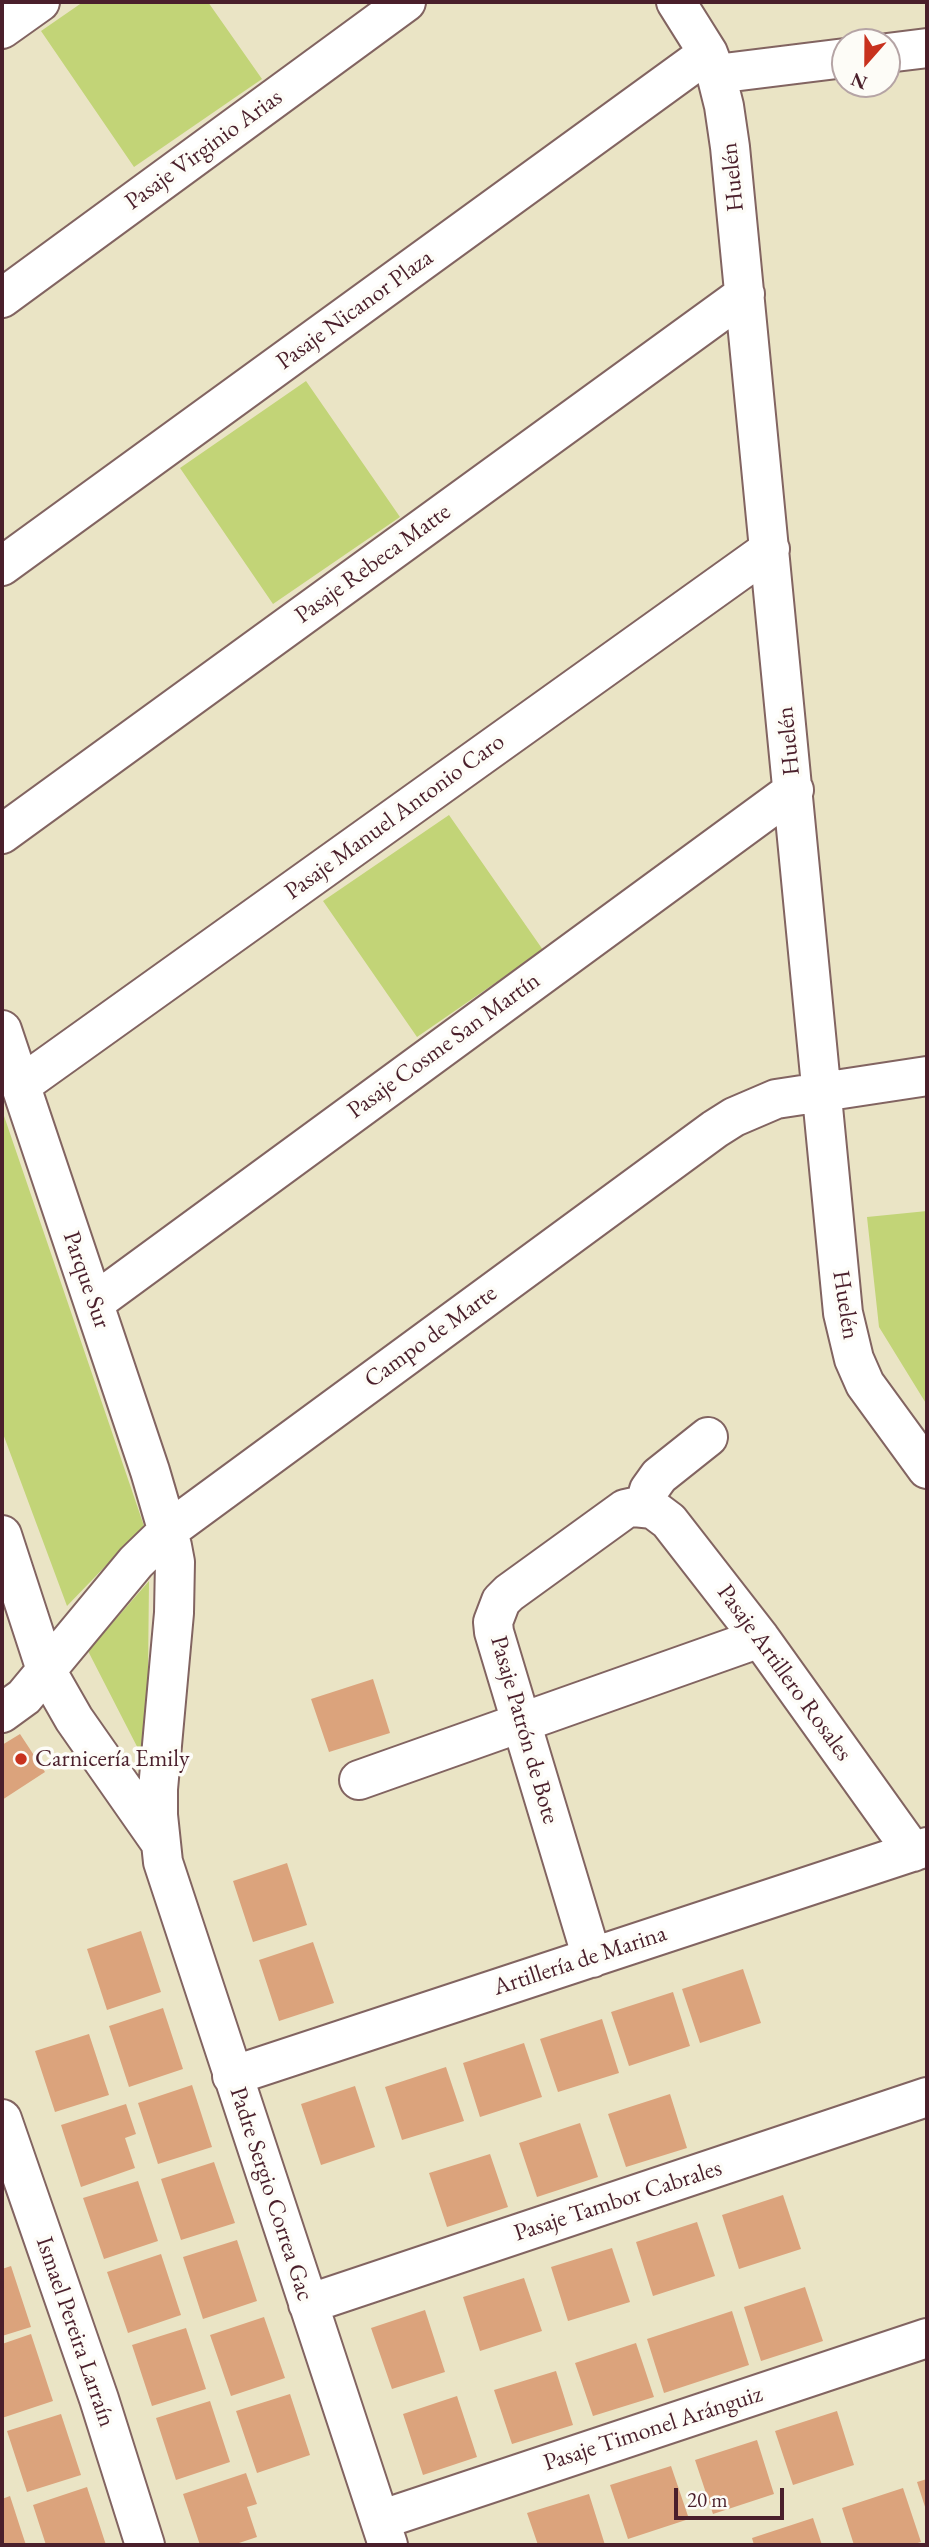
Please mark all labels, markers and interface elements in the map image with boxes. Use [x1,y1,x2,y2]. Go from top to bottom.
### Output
north arrow [831,28,901,98]
text: N [847,67,871,96]
street label: Pasaje Virginio Arias [120,83,288,217]
street label: Huelén [715,141,751,213]
street label: Pasaje Nicanor Plaza [271,244,439,376]
street label: Pasaje Rebeca Matte [290,498,456,630]
street label: Huelén [771,705,807,777]
street label: Pasaje Manuel Antonio Caro [279,728,511,906]
street label: Pasaje Cosme San Martín [342,967,546,1125]
street label: Parque Sur [56,1228,116,1332]
street label: Huelén [825,1269,865,1341]
street label: Campo de Marte [359,1279,503,1395]
street label: Pasaje Artillero Rosales [710,1579,858,1767]
street label: Pasaje Patrón de Bote [483,1633,565,1827]
place label: Carnicería Emily [35,1745,189,1773]
marker: Carnicería Emily [13,1751,29,1767]
street label: Artillería de Marina [490,1919,670,2003]
street label: Padre Sergio Correa Gac [223,2084,319,2304]
street label: Pasaje Tambor Cabrales [511,2154,725,2248]
street label: Ismael Pereira Larraín [29,2233,121,2431]
street label: Pasaje Timonel Aránguiz [540,2380,766,2478]
scale bar [677,2474,787,2518]
text: 20 m [687,2486,728,2513]

